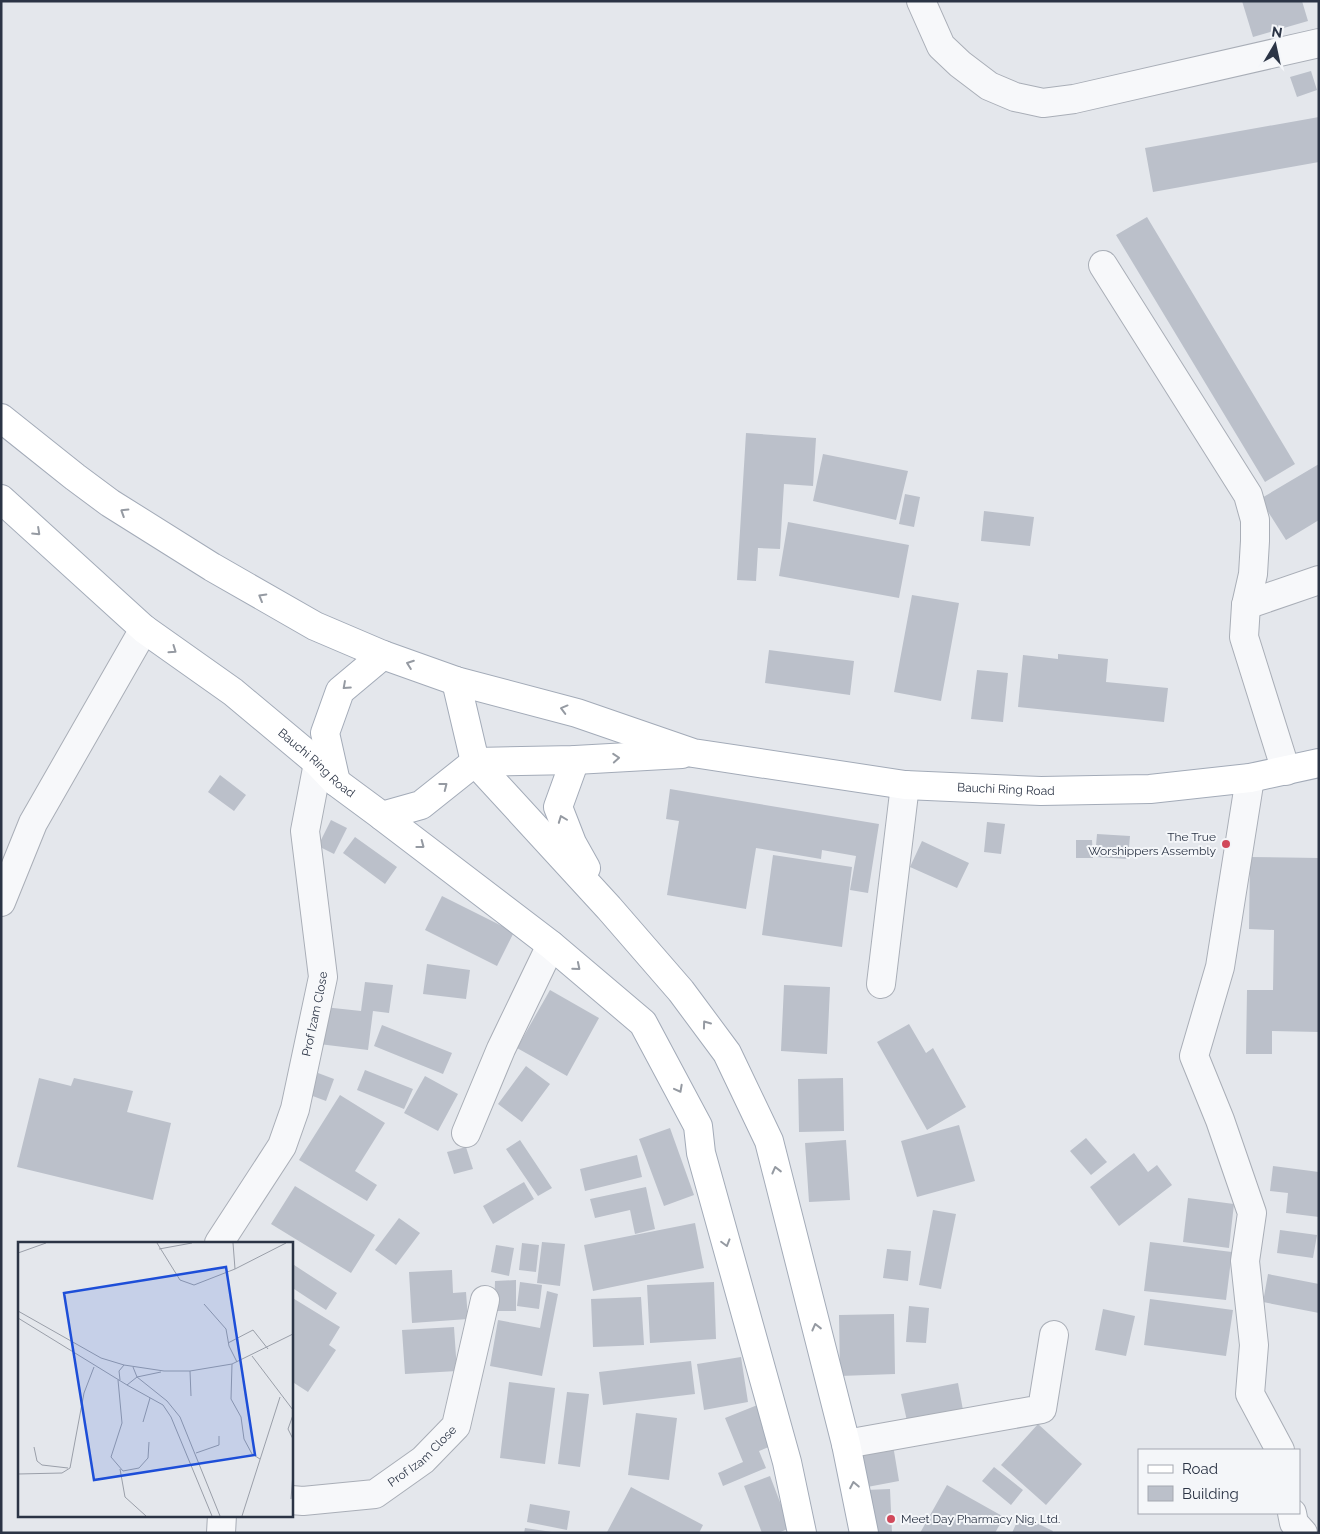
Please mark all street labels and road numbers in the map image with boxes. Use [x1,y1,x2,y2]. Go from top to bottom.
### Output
street label: Bauchi Ring Road [275,726,358,800]
street label: Bauchi Ring Road [957,780,1055,798]
street label: Prof Izam Close [299,971,330,1058]
street label: Prof Izam Close [385,1423,459,1490]

